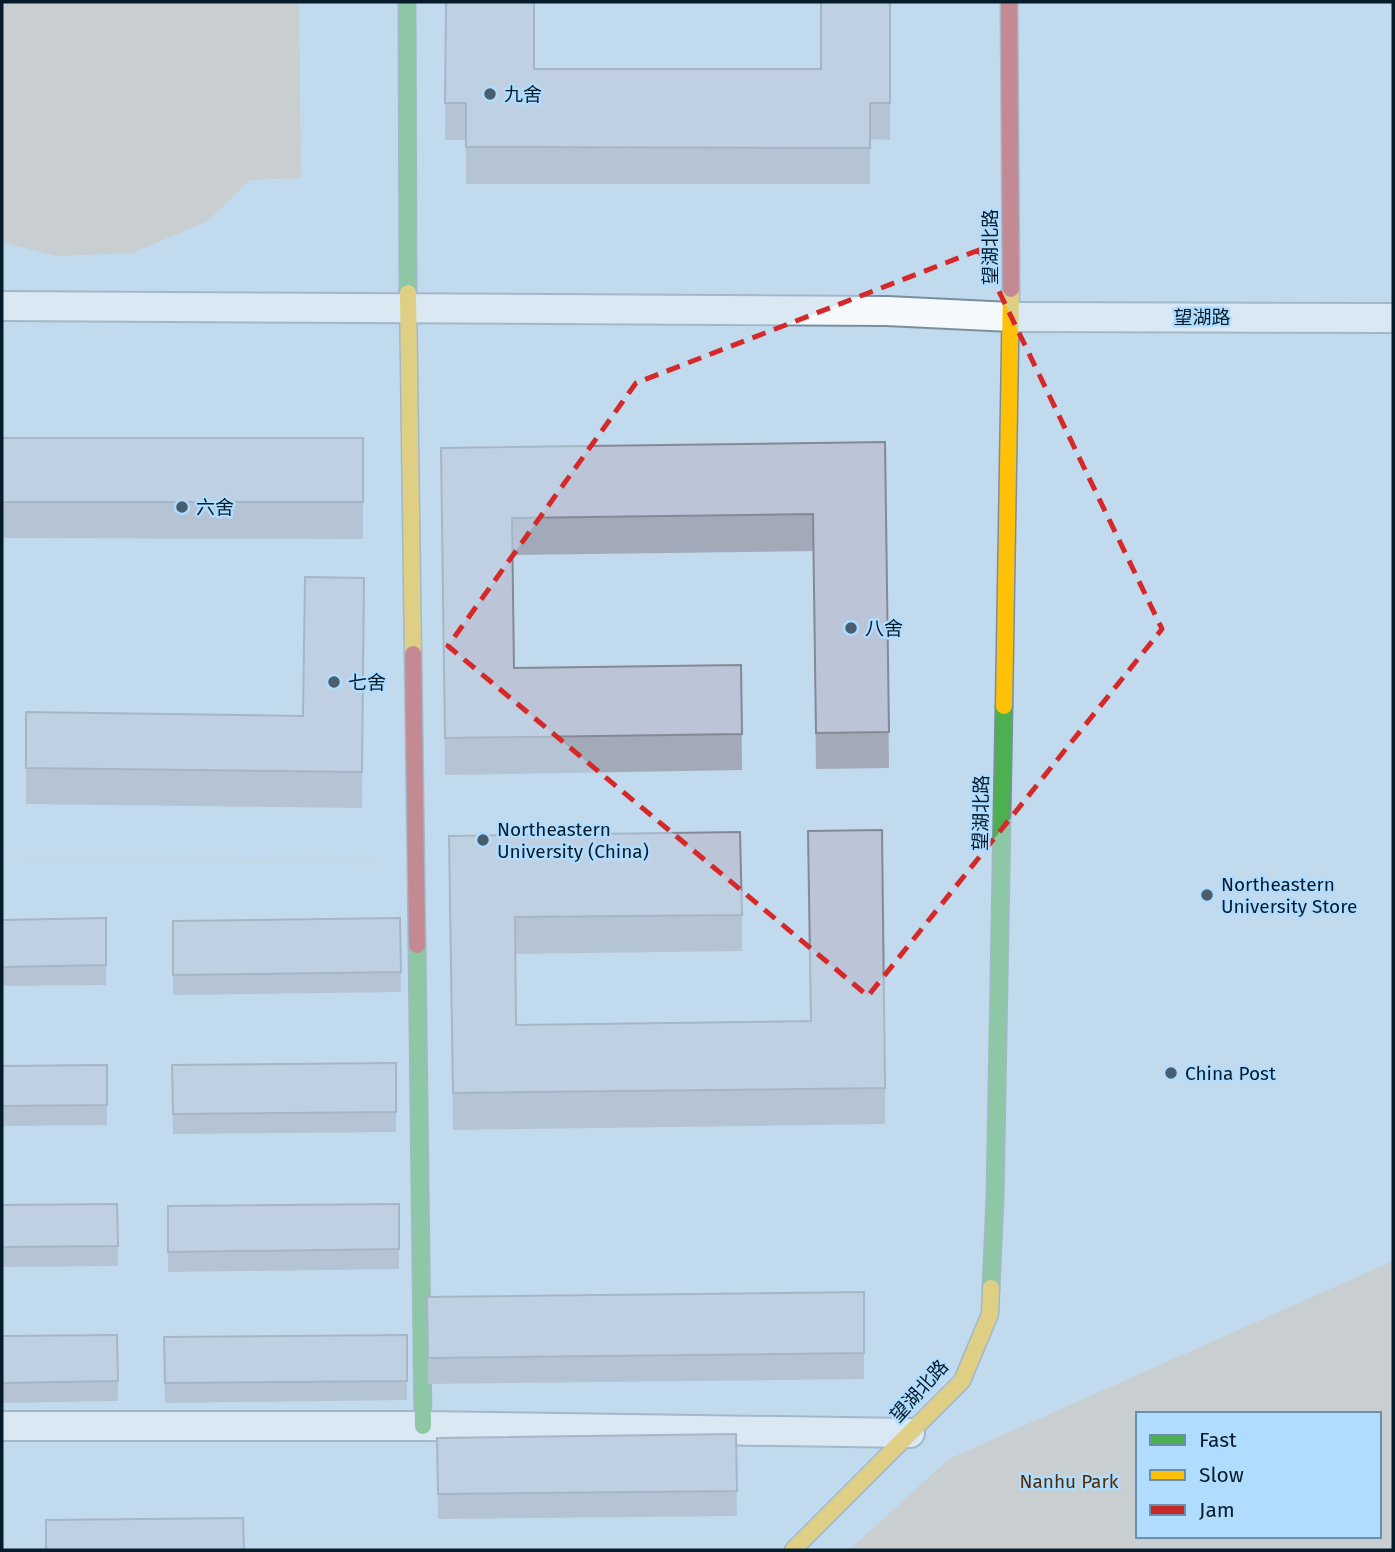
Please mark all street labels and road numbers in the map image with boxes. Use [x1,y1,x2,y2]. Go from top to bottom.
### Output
street label: 望湖北路 [979,209,1002,285]
street label: 望湖路 [1173,306,1231,329]
street label: 望湖北路 [969,775,993,851]
street label: 望湖北路 [885,1355,953,1427]

